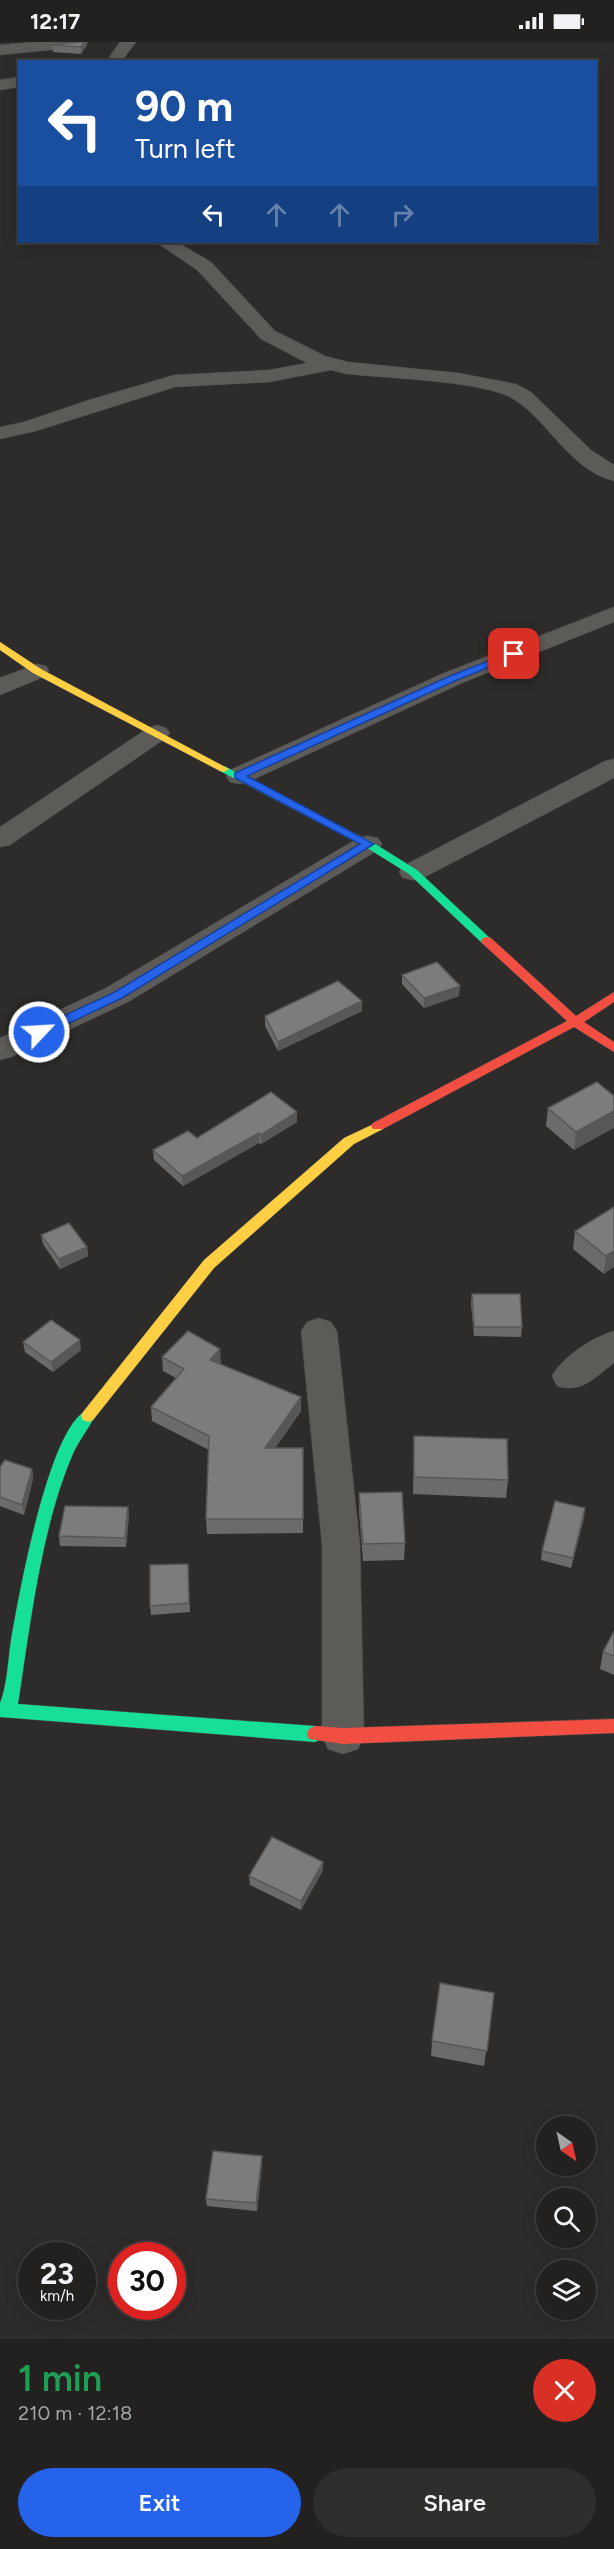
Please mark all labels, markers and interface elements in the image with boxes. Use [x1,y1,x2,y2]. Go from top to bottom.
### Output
text: 12:17 [30,8,80,35]
text: 90 m [135,81,233,132]
icon: left [36,84,114,162]
text: Turn left [135,132,235,165]
icon: left [197,198,230,231]
icon: ahead [260,198,293,231]
icon: ahead [323,198,356,231]
icon: right [386,198,419,231]
pin [488,628,539,679]
icon: arrive [497,637,530,670]
position arrow [7,1000,71,1064]
north arrow [536,2116,596,2176]
map controls [536,2116,596,2320]
button: search [536,2188,596,2248]
speed limit sign: 30 [108,2242,186,2320]
text: 23 [40,2255,74,2292]
button: layers [536,2260,596,2320]
text: km/h [40,2287,74,2305]
text: 1 min [18,2357,102,2400]
button: close [533,2359,596,2422]
text: 210 m · 12:18 [18,2401,132,2425]
button: Exit [18,2468,301,2537]
button: Share [313,2468,596,2537]

